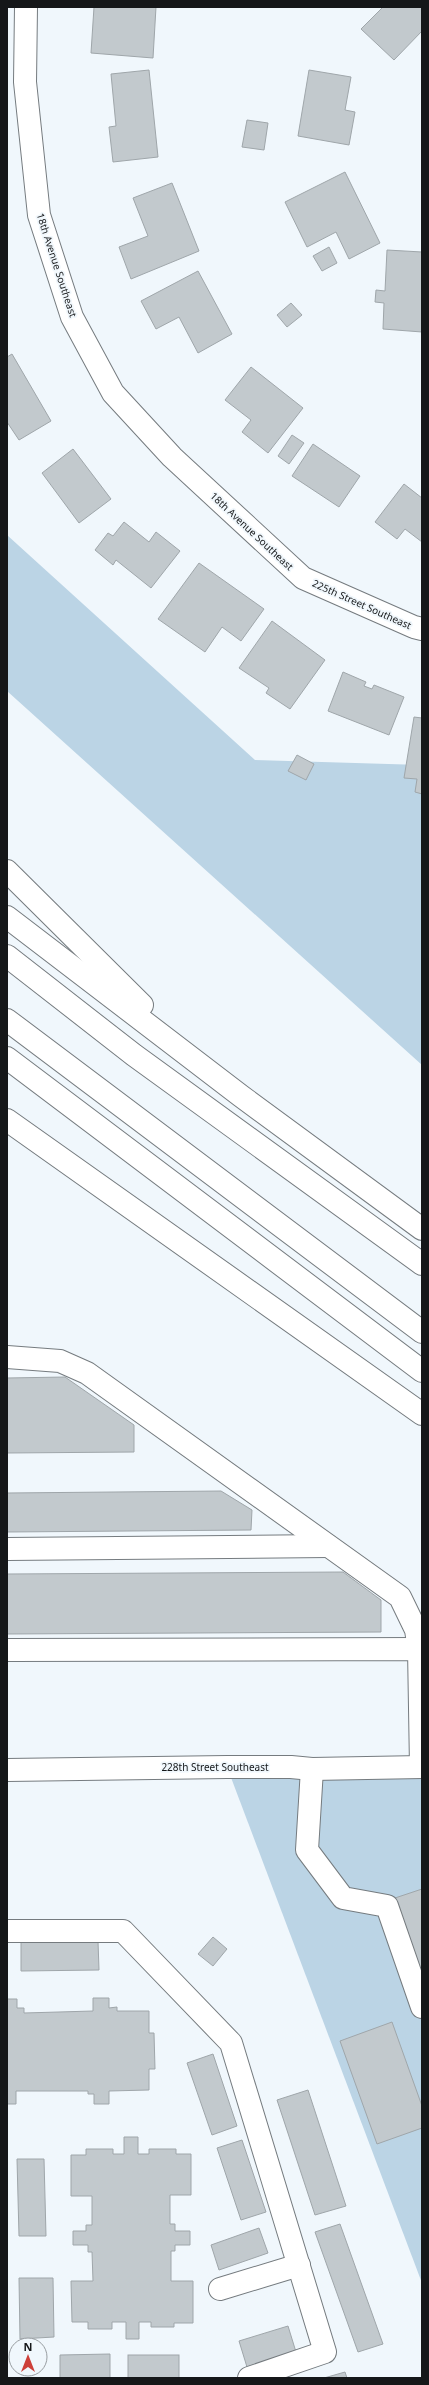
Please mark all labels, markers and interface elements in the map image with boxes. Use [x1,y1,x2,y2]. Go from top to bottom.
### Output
street label: 18th Avenue Southeast [34,211,81,319]
street label: 18th Avenue Southeast [207,489,297,573]
street label: 225th Street Southeast [310,576,414,632]
street label: 228th Street Southeast [161,1760,269,1774]
north arrow [8,2337,48,2377]
text: N [24,2339,32,2354]

